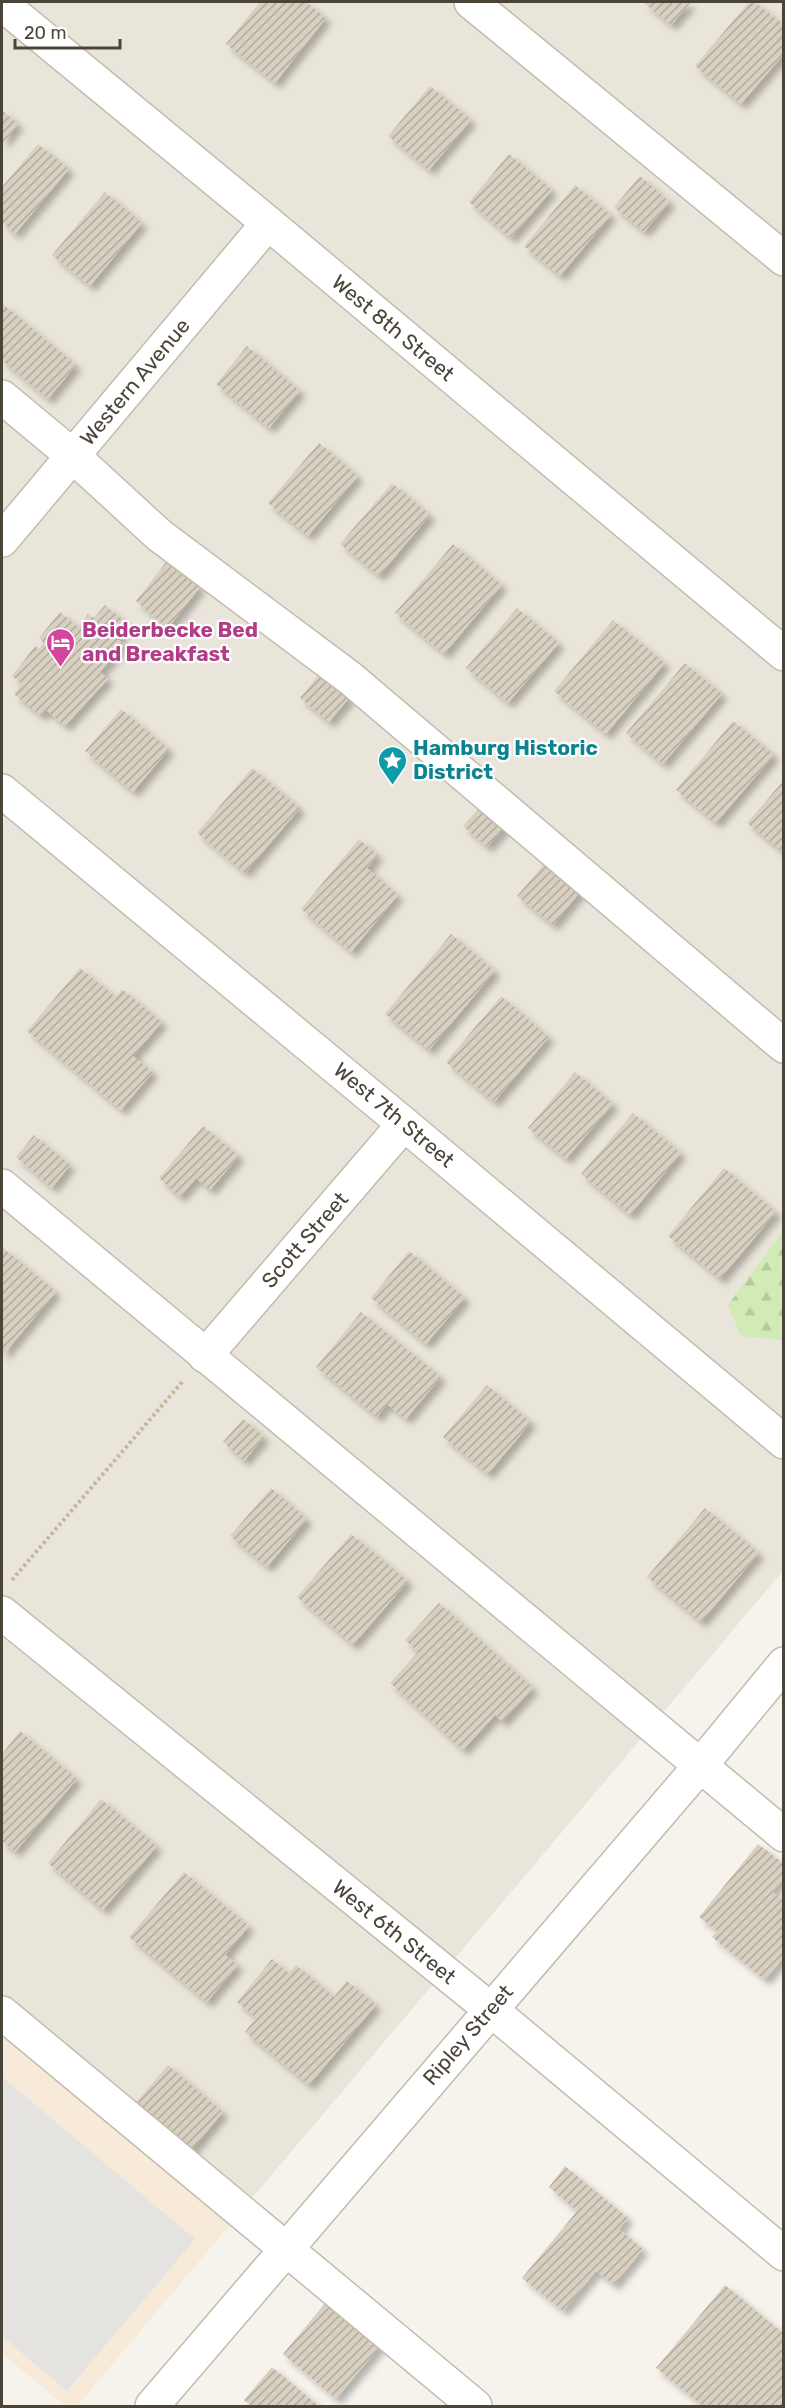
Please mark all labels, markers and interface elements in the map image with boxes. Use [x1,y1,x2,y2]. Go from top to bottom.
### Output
scale bar [15,12,120,50]
text: 20 m [24,22,66,44]
street label: West 8th Street [327,269,460,386]
street label: Western Avenue [74,313,195,450]
place label: Beiderbecke Bed and Breakfast [82,617,258,666]
hotel icon: Beiderbecke Bed and Breakfast [45,626,77,668]
place label: Hamburg Historic District [413,735,598,784]
place icon: Hamburg Historic District [376,744,408,786]
street label: West 7th Street [329,1057,460,1172]
street label: Scott Street [256,1187,353,1293]
street label: West 6th Street [327,1874,461,1989]
street label: Ripley Street [417,1979,518,2090]

